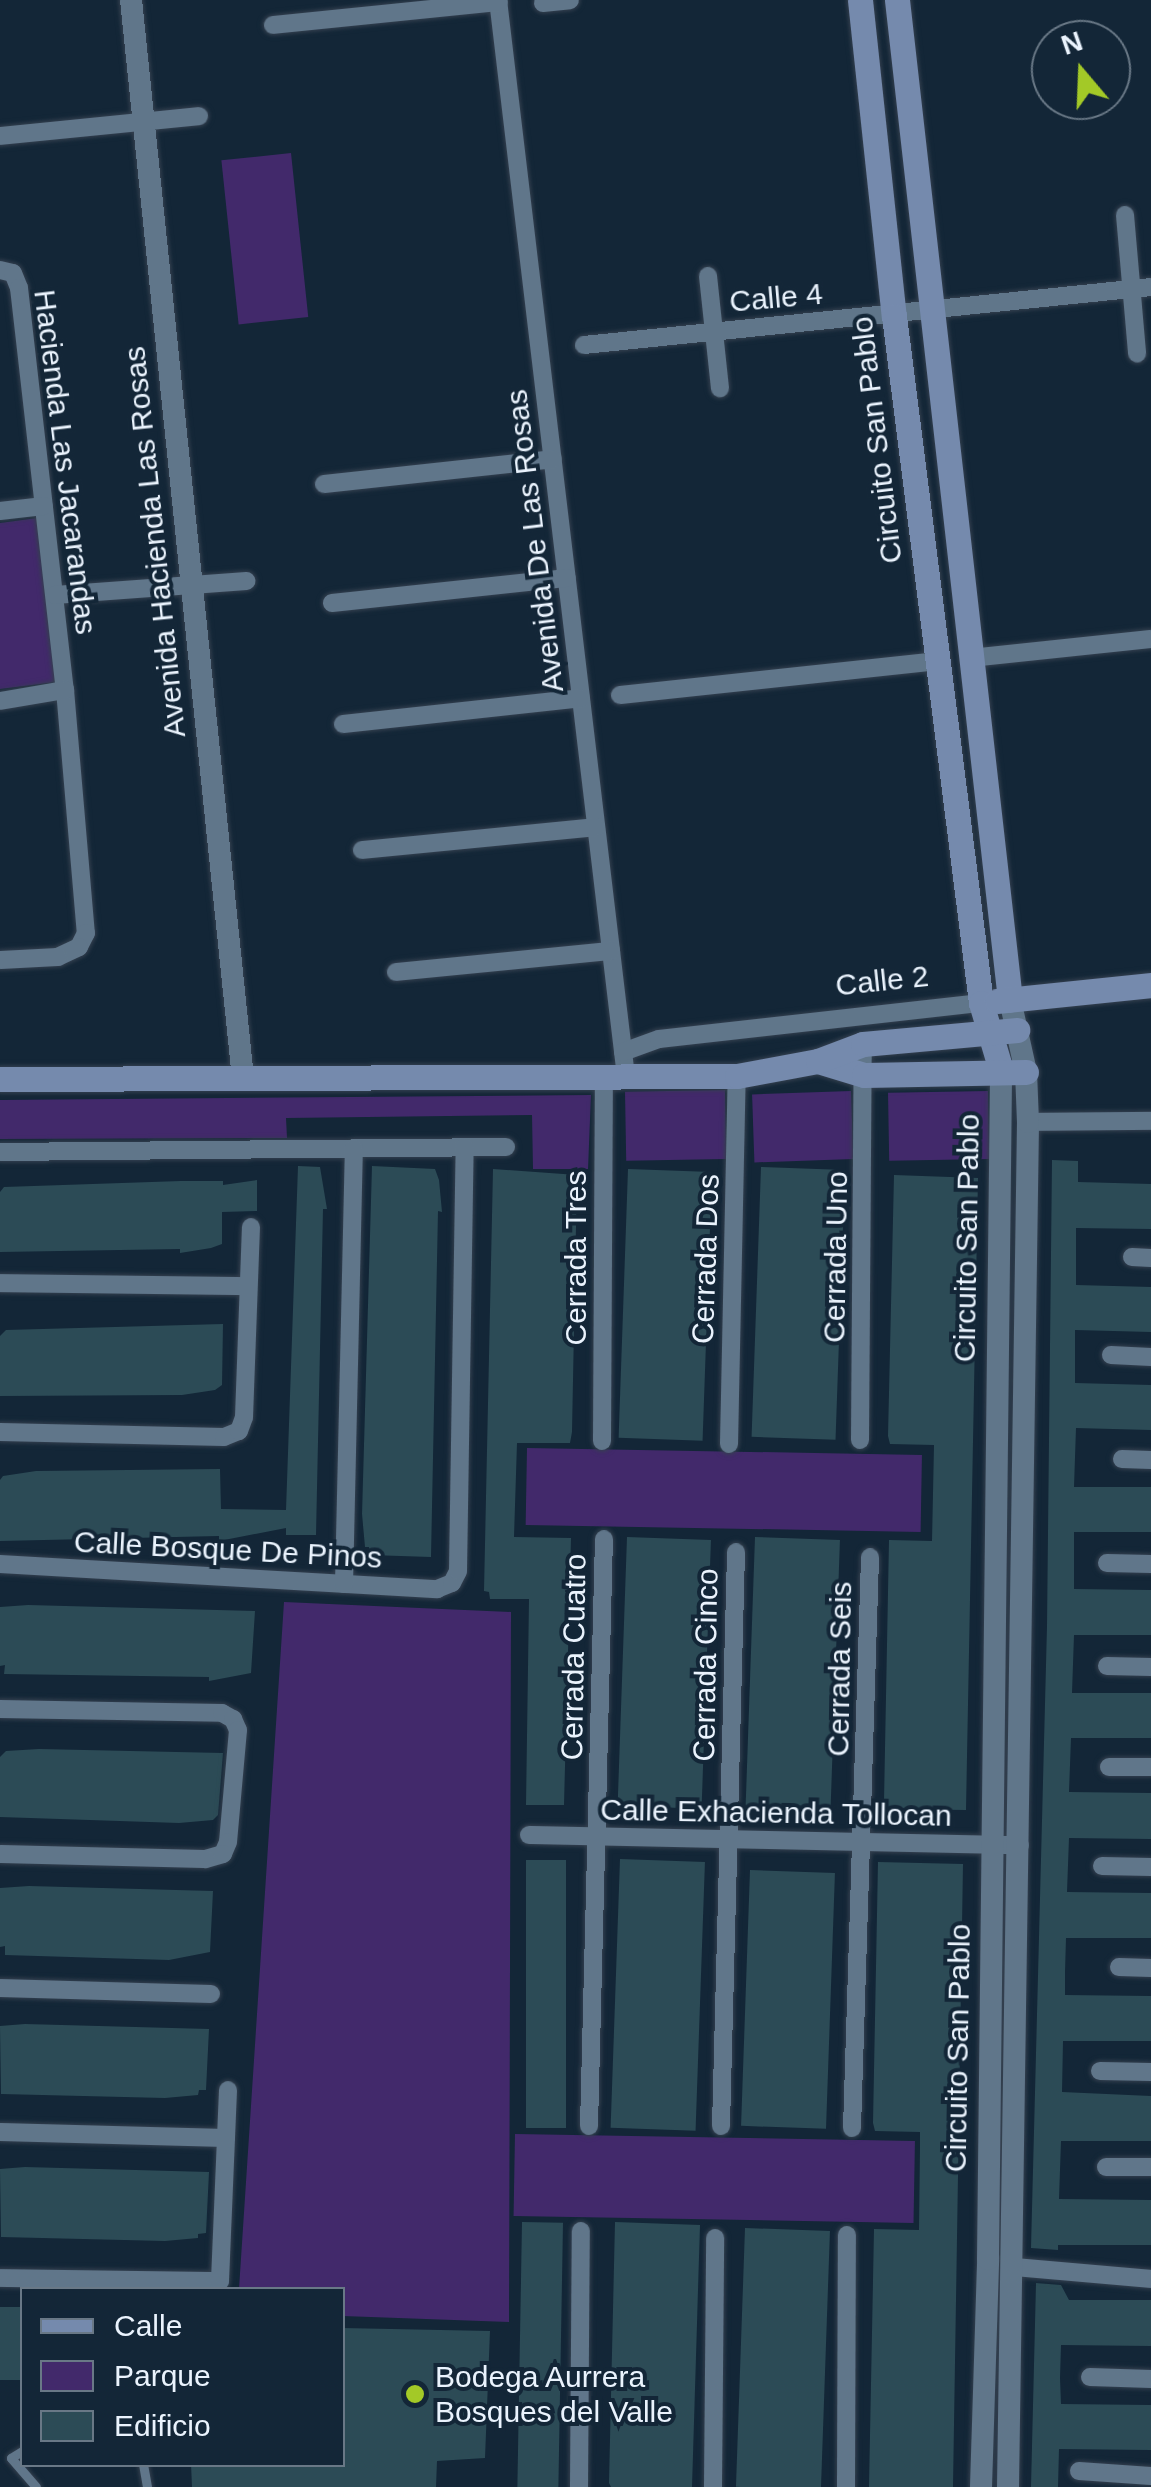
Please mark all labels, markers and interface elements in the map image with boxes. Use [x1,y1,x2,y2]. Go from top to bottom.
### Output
north arrow [1031,20,1131,120]
text: N [1057,25,1086,61]
street label: Calle 4 [728,276,824,320]
street label: Hacienda Las Jacarandas [26,288,104,636]
street label: Circuito San Pablo [844,314,910,566]
street label: Avenida Hacienda Las Rosas [117,345,193,739]
street label: Avenida De Las Rosas [499,388,571,694]
street label: Calle 2 [834,958,930,1004]
street label: Circuito San Pablo [947,1113,987,1363]
street label: Cerrada Tres [558,1170,594,1346]
street label: Cerrada Uno [817,1171,855,1343]
street label: Cerrada Dos [685,1173,727,1345]
street label: Calle Bosque De Pinos [73,1524,383,1576]
street label: Cerrada Cuatro [554,1553,594,1761]
street label: Cerrada Cinco [686,1568,726,1762]
street label: Cerrada Seis [820,1581,860,1757]
street label: Calle Exhacienda Tollocan [600,1792,952,1834]
street label: Circuito San Pablo [938,1923,978,2173]
legend [20,2287,345,2467]
text: Calle [114,2309,182,2342]
text: Parque [114,2359,211,2392]
place label: Bodega Aurrera Bosques del Valle [435,2359,673,2430]
marker: Bodega Aurrera Bosques del Valle [404,2383,426,2405]
text: Edificio [114,2409,211,2442]

